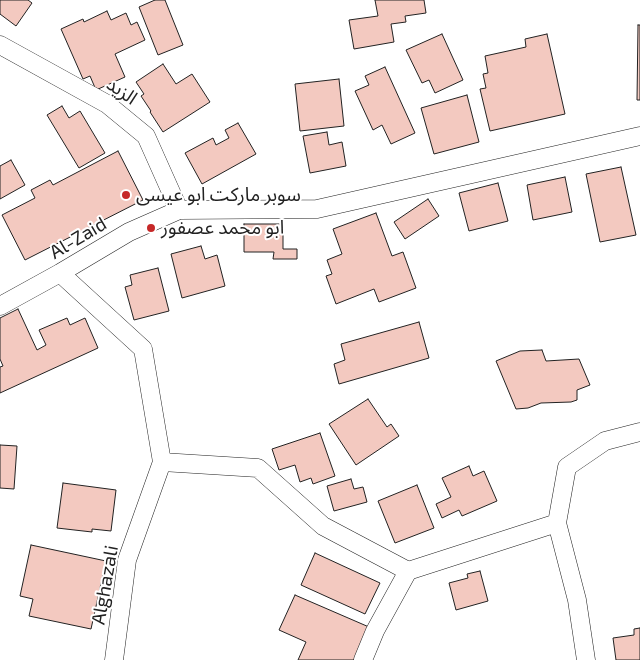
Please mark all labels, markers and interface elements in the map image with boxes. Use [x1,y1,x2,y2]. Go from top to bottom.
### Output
street label: الزيد [102,72,142,110]
place label: سوبر ماركت ابو عيسی [136,184,301,206]
marker: سوبر ماركت ابو عيسی [120,189,132,201]
street label: Al-Zaid [45,212,111,264]
place label: ابو محمد عصفور [161,217,284,239]
marker: ابو محمد عصفور [145,222,157,234]
street label: Alghazali [87,544,123,626]

